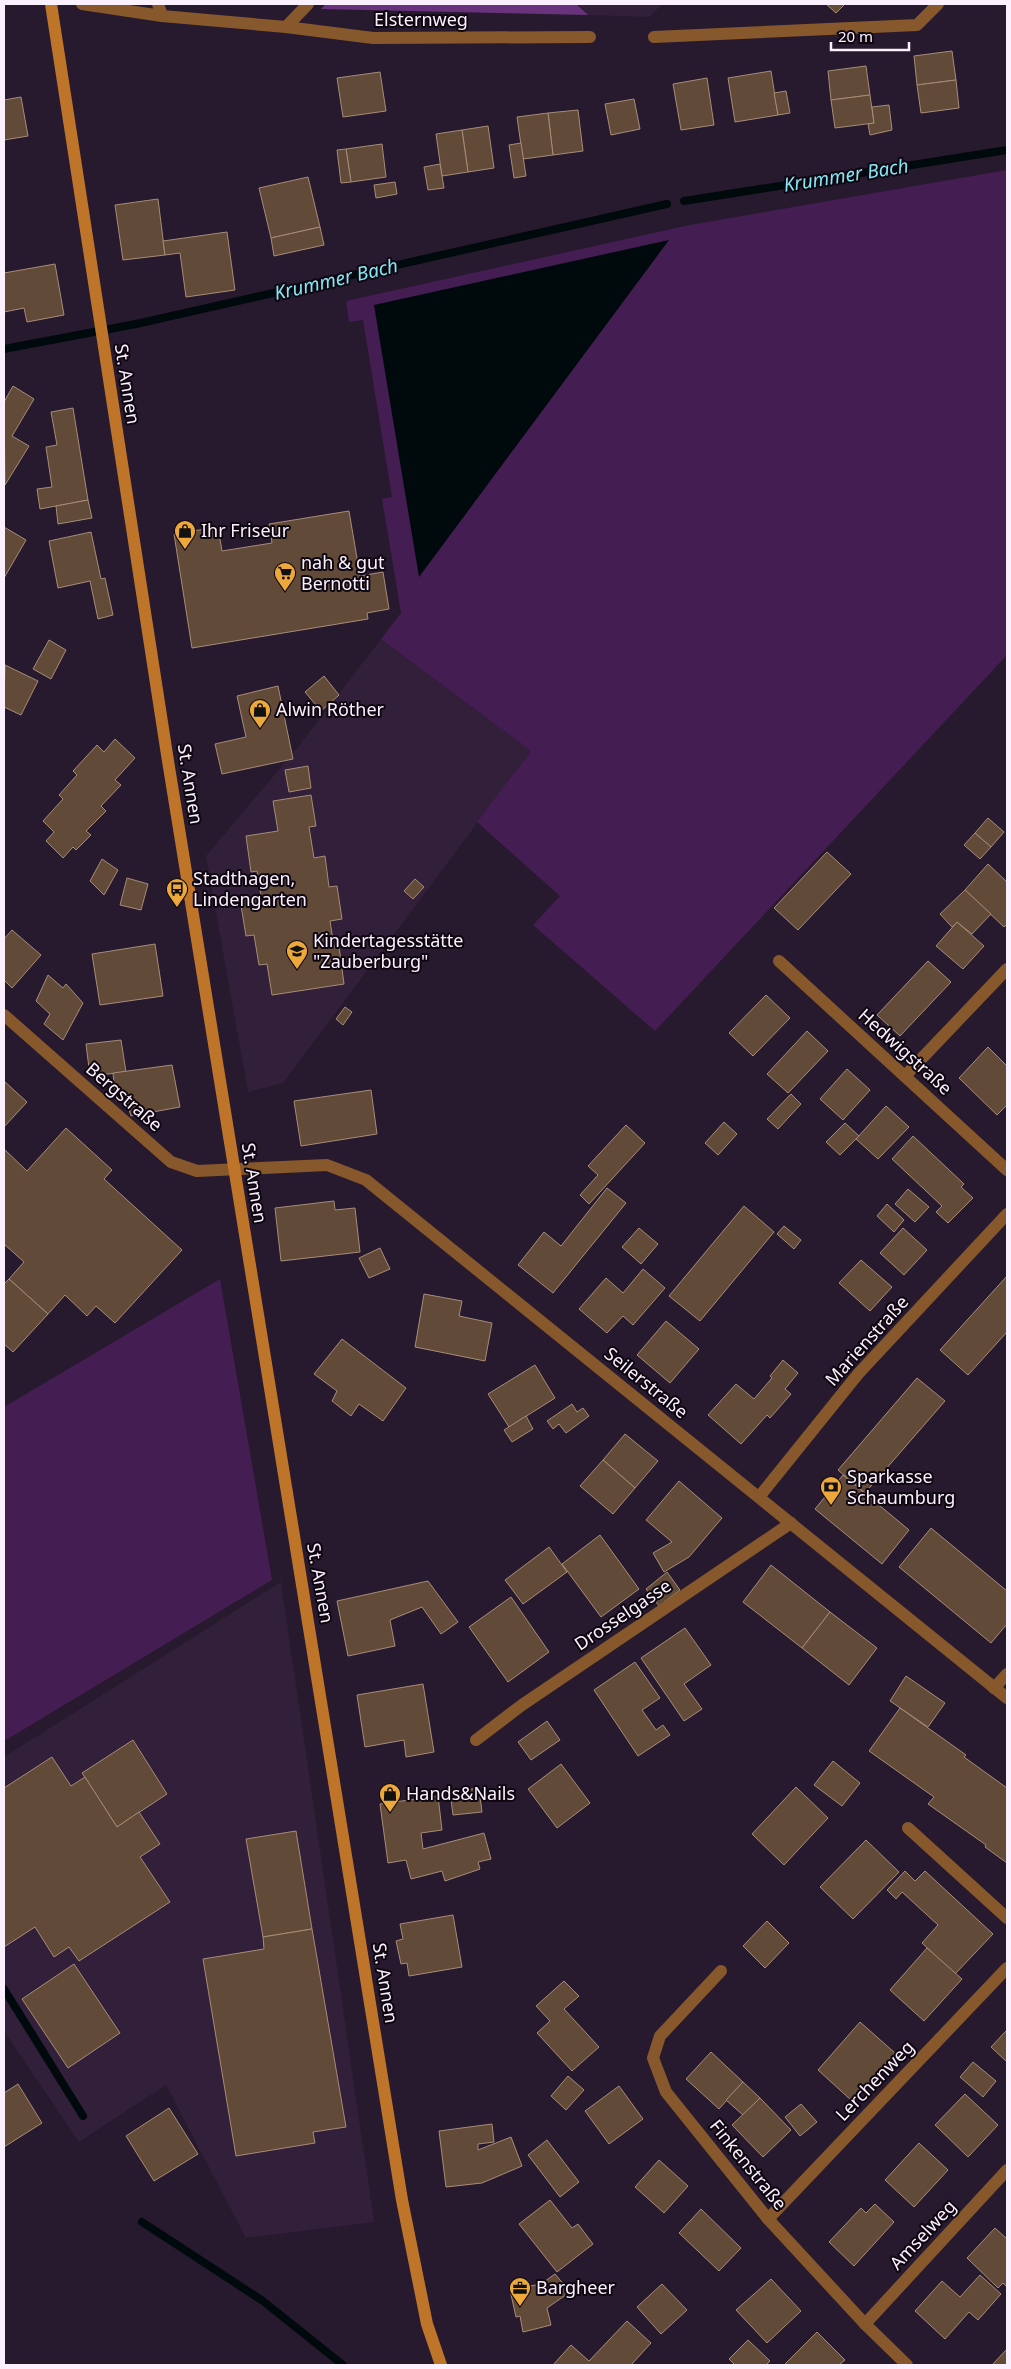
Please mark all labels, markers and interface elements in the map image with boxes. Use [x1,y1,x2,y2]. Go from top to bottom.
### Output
street label: Elsternweg [374,7,468,31]
scale bar [831,20,908,52]
text: 20 m [838,26,873,46]
water label: Krummer Bach [782,152,910,198]
water label: Krummer Bach [272,252,400,306]
street label: St. Annen [110,342,146,426]
place label: Ihr Friseur [201,518,290,542]
shop icon: Ihr Friseur [173,519,197,550]
place label: nah & gut Bernotti [301,550,385,595]
supermarket icon: nah & gut Bernotti [273,561,297,592]
place label: Alwin Röther [276,697,385,721]
shop icon: Alwin Röther [248,698,272,729]
street label: St. Annen [173,742,209,826]
place label: Stadthagen, Lindengarten [193,866,307,911]
bus stop icon: Stadthagen, Lindengarten [165,877,189,908]
place label: Kindertagesstätte "Zauberburg" [313,928,463,973]
school or university icon: Kindertagesstätte "Zauberburg" [285,939,309,970]
street label: Hedwigstraße [854,1003,958,1100]
street label: Bergstraße [81,1056,168,1136]
street label: St. Annen [237,1141,273,1225]
street label: Marienstraße [819,1290,913,1391]
street label: Seilerstraße [600,1341,693,1423]
place label: Sparkasse Schaumburg [847,1464,955,1509]
bank icon: Sparkasse Schaumburg [819,1475,843,1506]
street label: St. Annen [302,1541,340,1625]
street label: Drosselgasse [569,1573,675,1655]
place label: Hands&Nails [406,1781,515,1805]
shop icon: Hands&Nails [378,1782,402,1813]
street label: St. Annen [368,1941,404,2025]
street label: Lerchenweg [830,2035,919,2126]
street label: Finkenstraße [705,2114,793,2215]
street label: Amselweg [884,2194,961,2274]
place label: Bargheer [536,2275,616,2299]
office icon: Bargheer [508,2276,532,2307]

